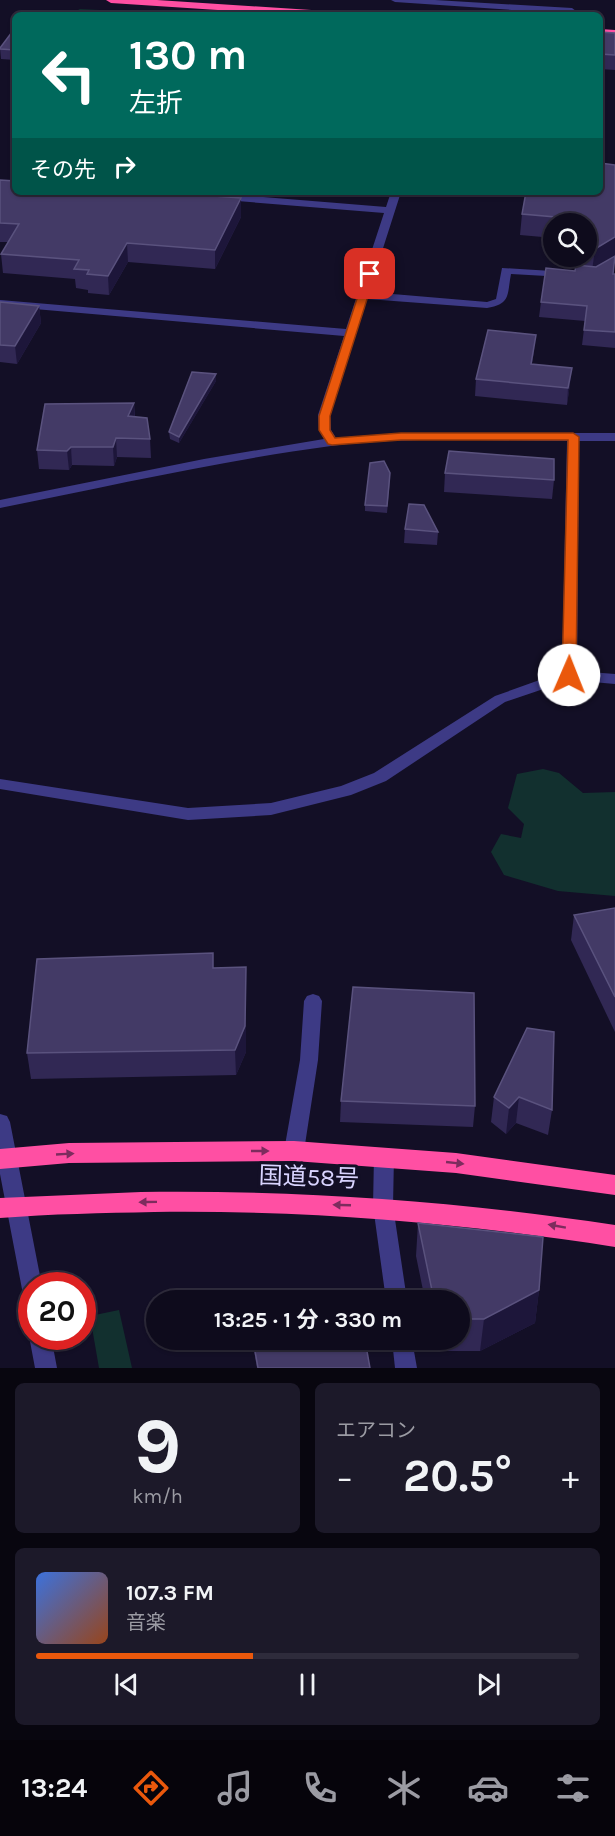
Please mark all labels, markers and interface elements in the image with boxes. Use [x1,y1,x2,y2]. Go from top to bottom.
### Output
text: 130 m [129,30,247,80]
icon: left [30,36,108,114]
text: 左折 [129,87,183,119]
icon: right [108,150,141,183]
text: その先 [30,157,96,183]
map controls [543,213,597,267]
button: search [543,213,597,267]
pin [344,248,395,299]
icon: arrive [353,257,386,290]
position arrow [537,643,601,707]
one-way arrow [251,1146,270,1156]
one-way arrow [56,1149,75,1159]
one-way arrow [445,1158,464,1168]
street label: 国道58号 [258,1161,360,1193]
one-way arrow [138,1197,157,1206]
one-way arrow [333,1200,352,1210]
one-way arrow [548,1221,567,1230]
speed limit sign: 20 [18,1272,96,1350]
text: 13:25 · 1 分 · 330 m [214,1307,402,1333]
text: 9 [134,1400,181,1492]
text: エアコン [336,1419,416,1442]
text: 20.5° [403,1450,512,1502]
text: − [336,1458,353,1496]
text: + [562,1458,579,1496]
text: km/h [132,1485,183,1508]
text: 107.3 FM [126,1580,214,1606]
text: 音楽 [126,1611,166,1634]
icon: previous [110,1668,143,1701]
icon: pause [291,1668,324,1701]
icon: next [472,1668,505,1701]
icon: directions [130,1767,172,1809]
icon: music [214,1767,256,1809]
icon: phone [299,1767,341,1809]
icon: climate [383,1767,425,1809]
icon: car [467,1767,509,1809]
icon: filters [552,1767,594,1809]
text: 13:24 [21,1772,87,1804]

